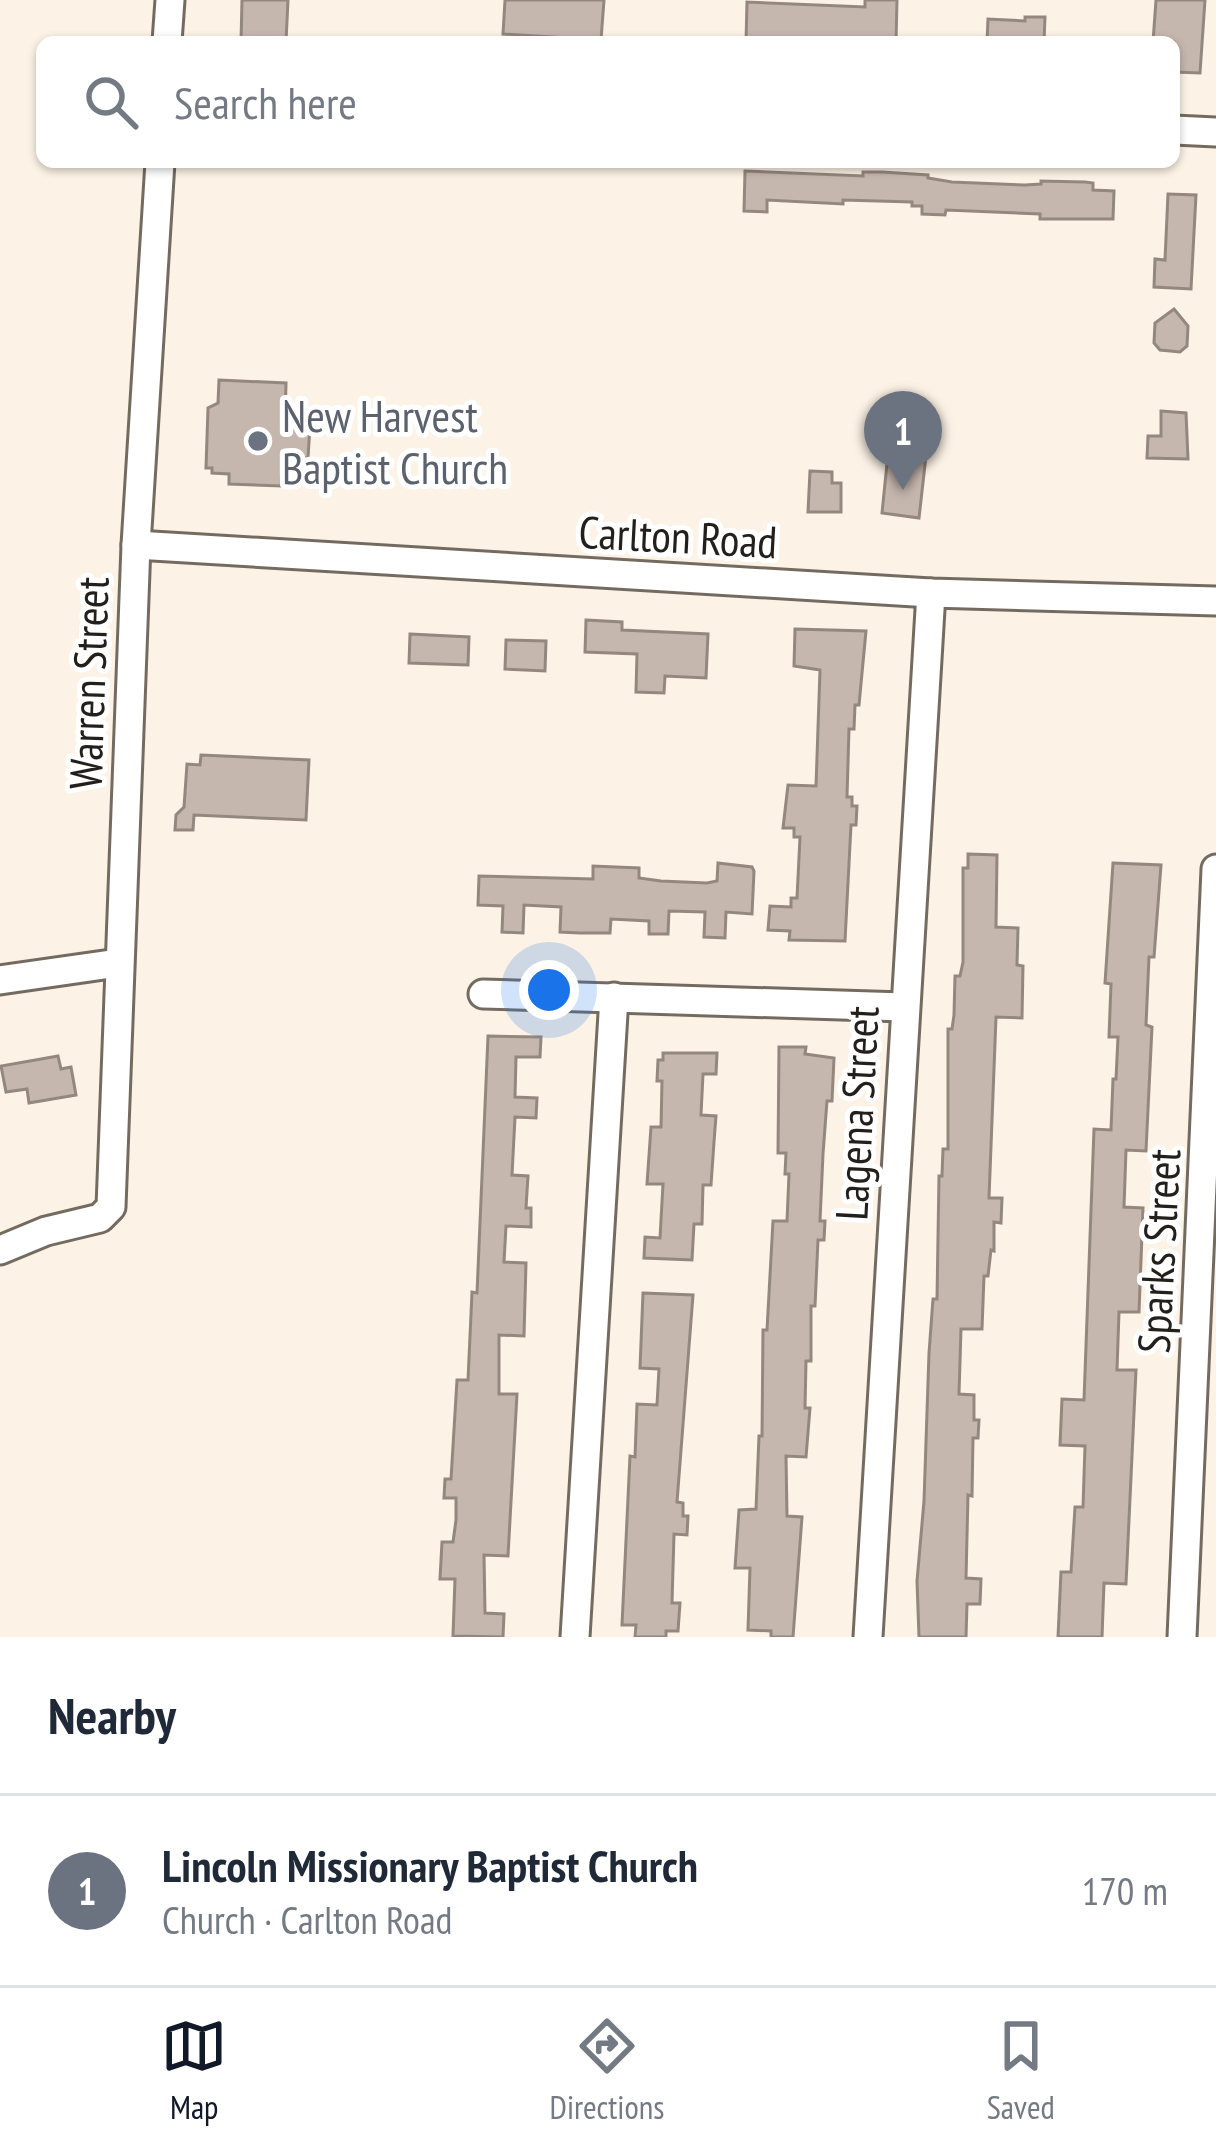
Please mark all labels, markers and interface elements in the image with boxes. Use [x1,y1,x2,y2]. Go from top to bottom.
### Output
search box [36,36,1180,168]
icon: search [78,69,144,135]
text: Search here [174,73,357,131]
place label: New Harvest Baptist Church [282,386,508,496]
pin: 1 [864,391,942,490]
marker: New Harvest Baptist Church [245,428,271,454]
street label: Carlton Road [577,502,779,570]
street label: Warren Street [55,575,121,790]
your location [519,960,579,1020]
street label: Lagena Street [821,1004,891,1222]
street label: Sparks Street [1124,1147,1192,1355]
text: Nearby [48,1682,176,1748]
text: Lincoln Missionary Baptist Church [162,1836,698,1894]
text: 1 [78,1865,96,1916]
text: 170 m [1082,1865,1168,1916]
text: Church · Carlton Road [162,1894,452,1945]
tab: Map [161,2013,227,2128]
tab: Directions [550,2013,664,2128]
tab: Saved [987,2013,1055,2128]

